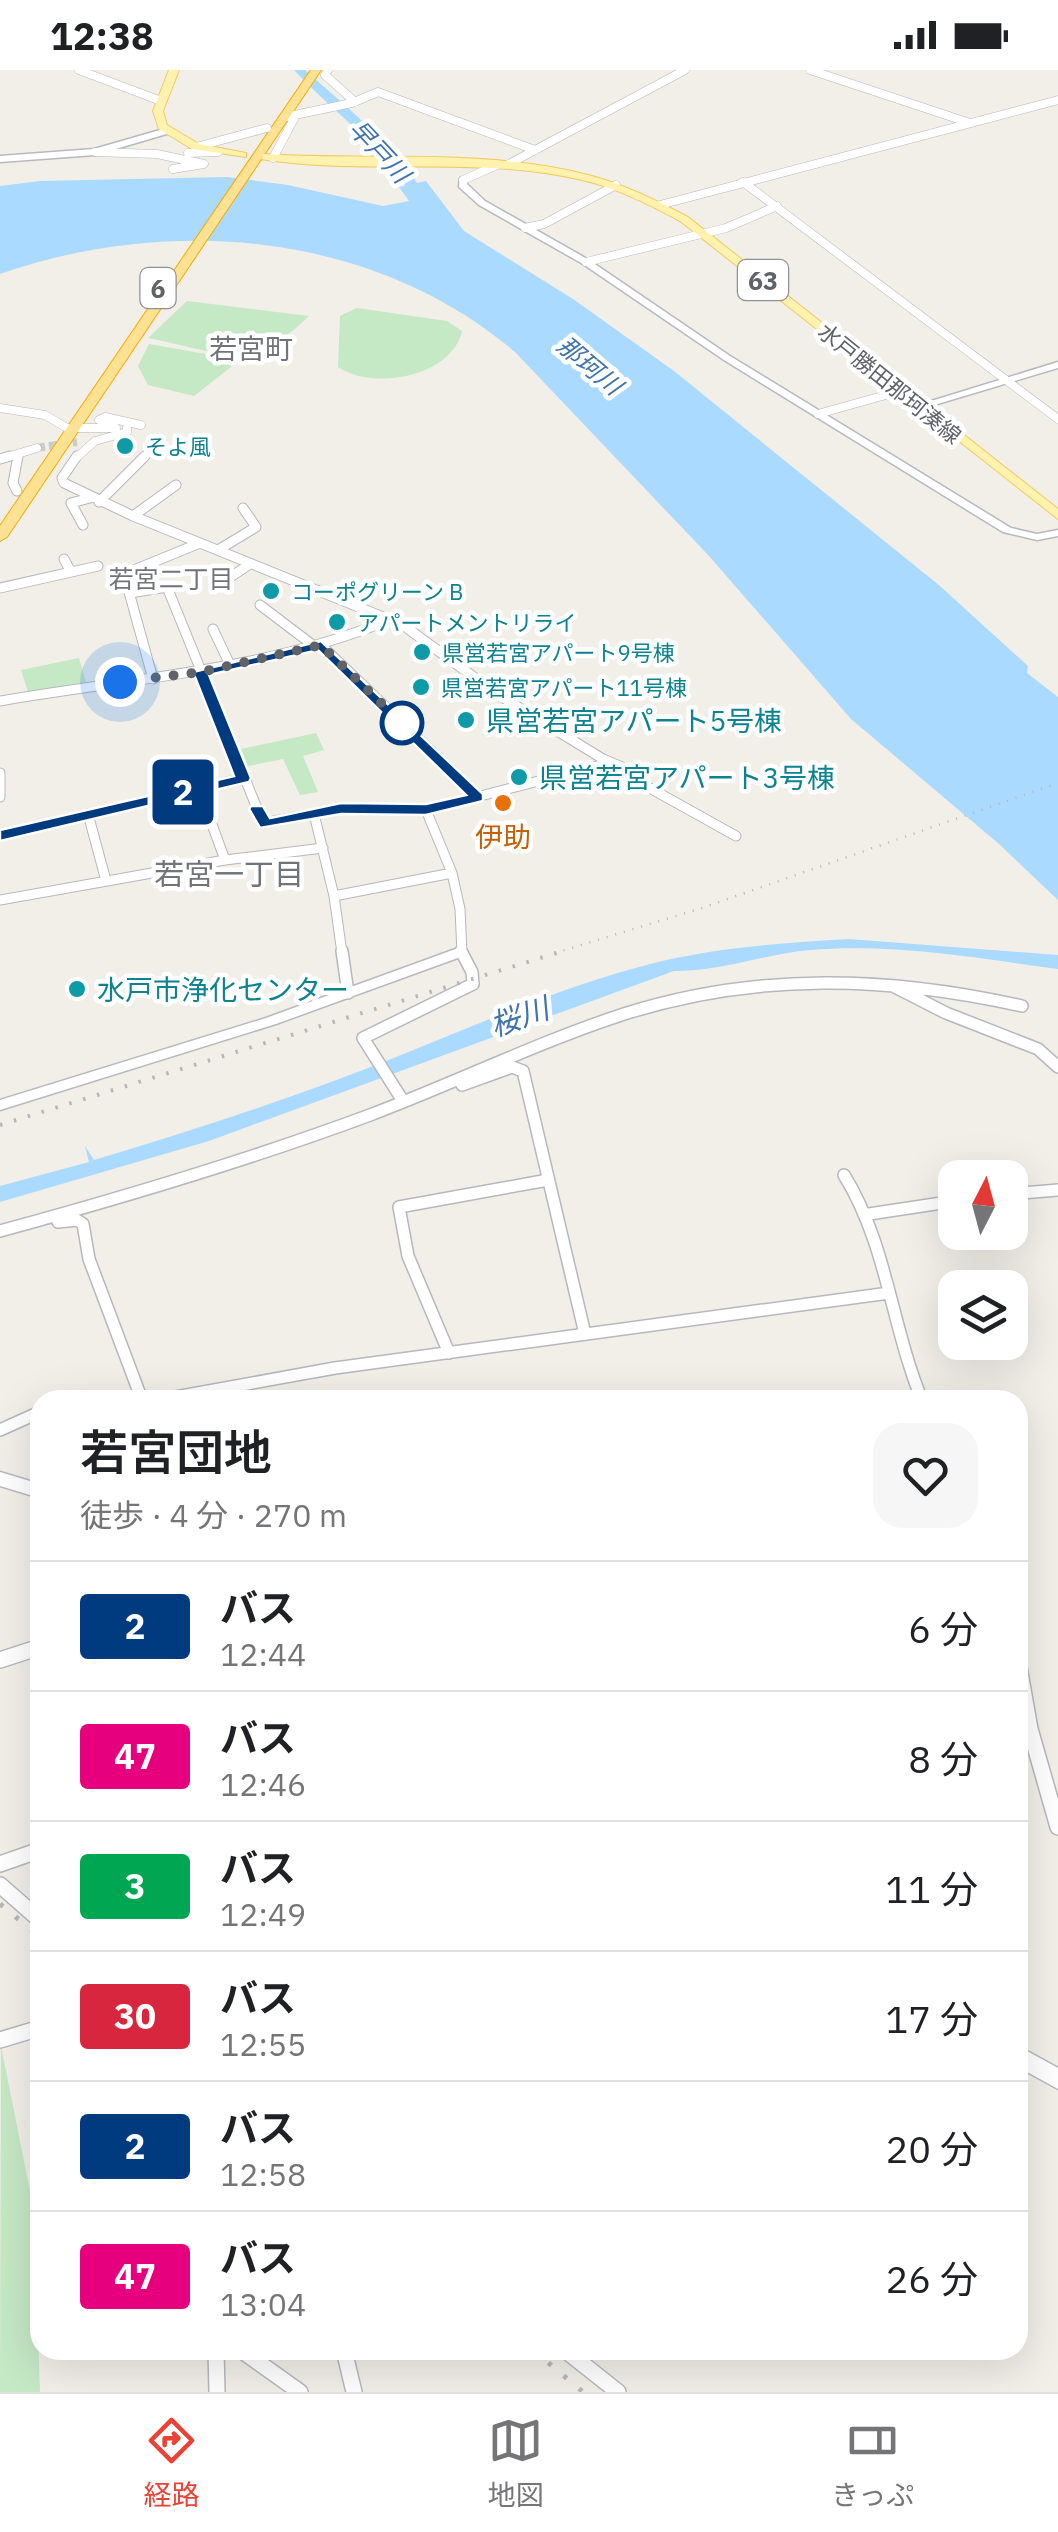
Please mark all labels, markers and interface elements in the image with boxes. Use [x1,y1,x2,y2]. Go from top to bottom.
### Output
text: 12:38 [50,11,154,60]
water label: 早戸川 [342,112,420,192]
road number: 63 [738,260,788,300]
road number: 6 [140,268,176,308]
street label: 水戸勝田那珂湊線 [812,316,968,450]
water label: 那珂川 [551,328,632,404]
district label: 若宮町 [209,330,293,367]
place label: そよ風 [145,432,211,461]
marker: そよ風 [114,435,136,457]
district label: 若宮二丁目 [108,562,234,595]
place label: コーポグリーン B [291,577,463,606]
marker: コーポグリーン B [260,580,282,602]
place label: アパートメントリライ [357,608,577,637]
marker: アパートメントリライ [326,611,348,633]
place label: 県営若宮アパート9号棟 [442,638,675,667]
marker: 県営若宮アパート9号棟 [411,641,433,663]
your location [95,657,145,707]
place label: 県営若宮アパート11号棟 [441,673,687,702]
marker: 県営若宮アパート11号棟 [410,676,432,698]
unlabelled marker [381,702,423,744]
place label: 県営若宮アパート5号棟 [486,702,782,739]
marker: 県営若宮アパート5号棟 [455,709,477,731]
place label: 県営若宮アパート3号棟 [539,759,835,796]
line badge: 2 [150,760,216,824]
marker: 県営若宮アパート3号棟 [508,766,530,788]
text: 2 [172,769,194,815]
marker: 伊助 [492,792,514,814]
place label: 伊助 [475,818,531,855]
district label: 若宮一丁目 [154,854,304,893]
place label: 水戸市浄化センター [97,971,349,1008]
marker: 水戸市浄化センター [66,978,88,1000]
water label: 桜川 [484,987,557,1044]
north arrow [938,1160,1028,1250]
map controls [938,1160,1028,1360]
button: layers [938,1270,1028,1360]
text: 若宮団地 [80,1421,272,1483]
button: heart [873,1423,978,1528]
text: 徒歩 · 4 分 · 270 m [80,1494,347,1536]
text: バス [220,1583,296,1632]
text: 2 [124,1603,146,1649]
text: 6 分 [908,1604,978,1653]
text: 12:44 [220,1633,306,1675]
text: バス [220,1713,296,1762]
text: 47 [114,1733,156,1779]
text: 8 分 [908,1734,978,1783]
text: 12:46 [220,1763,306,1805]
text: バス [220,1843,296,1892]
text: 3 [124,1863,146,1909]
text: 11 分 [885,1864,978,1913]
text: 12:49 [220,1893,306,1935]
text: バス [220,1973,296,2022]
text: 30 [114,1993,156,2039]
text: 17 分 [885,1994,978,2043]
text: 12:55 [220,2023,306,2065]
text: バス [220,2103,296,2152]
text: 2 [124,2123,146,2169]
text: 20 分 [885,2124,978,2173]
text: 12:58 [220,2153,306,2195]
text: バス [220,2233,296,2282]
text: 47 [114,2253,156,2299]
text: 26 分 [885,2254,978,2303]
text: 13:04 [220,2283,306,2325]
tab: 経路 [144,2413,200,2513]
tab: 地図 [488,2413,544,2513]
tab: きっぷ [831,2413,914,2513]

